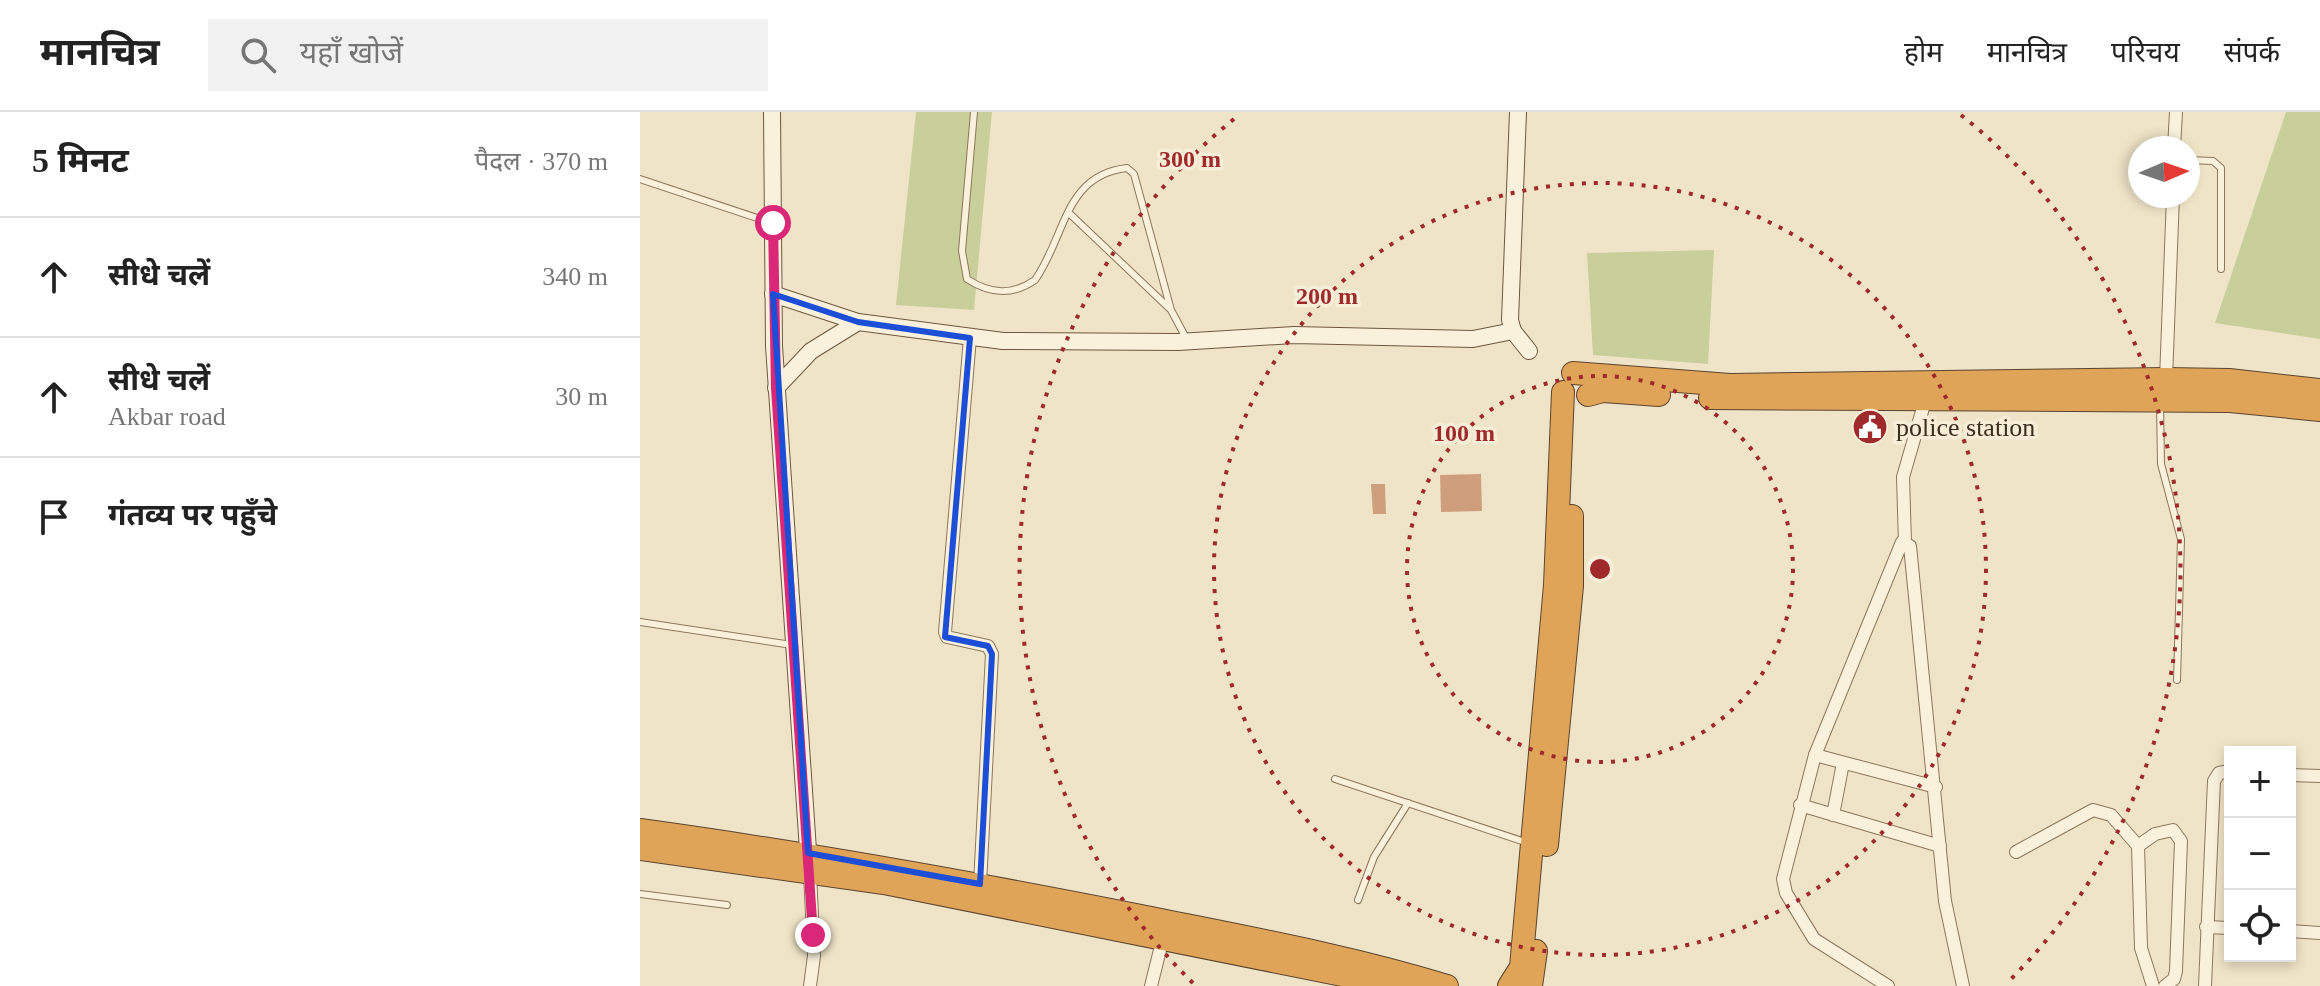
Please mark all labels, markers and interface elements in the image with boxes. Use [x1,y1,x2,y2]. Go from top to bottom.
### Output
search box [208,19,768,91]
text: मानचित्र [40,31,160,73]
icon: search [236,33,280,77]
text: यहाँ खोजें [300,36,403,69]
text: होम [1904,37,1943,68]
text: मानचित्र [1987,37,2067,68]
text: परिचय [2111,37,2180,68]
text: संपर्क [2224,37,2280,68]
north arrow [2128,136,2200,208]
text: 5 मिनट [32,142,129,179]
text: 300 m [1159,146,1221,172]
text: पैदल · 370 m [474,147,608,176]
route start [755,205,791,241]
icon: ahead [32,255,76,299]
text: सीधे चलें [108,258,210,291]
text: 340 m [542,262,608,291]
text: 200 m [1296,283,1358,309]
text: सीधे चलें [108,363,210,396]
icon: ahead [32,375,76,419]
text: 30 m [555,382,608,411]
text: Akbar road [108,402,226,431]
public building icon: police station [1851,408,1889,446]
place label: police station [1896,413,2035,442]
text: 100 m [1433,420,1495,446]
icon: arrive [32,495,76,539]
text: गंतव्य पर पहुँचे [108,498,277,531]
centre of rings [1586,555,1614,583]
map controls [2224,746,2296,962]
button: + [2224,746,2296,818]
button: − [2224,818,2296,890]
button: locate [2224,890,2296,962]
route end [795,917,831,953]

